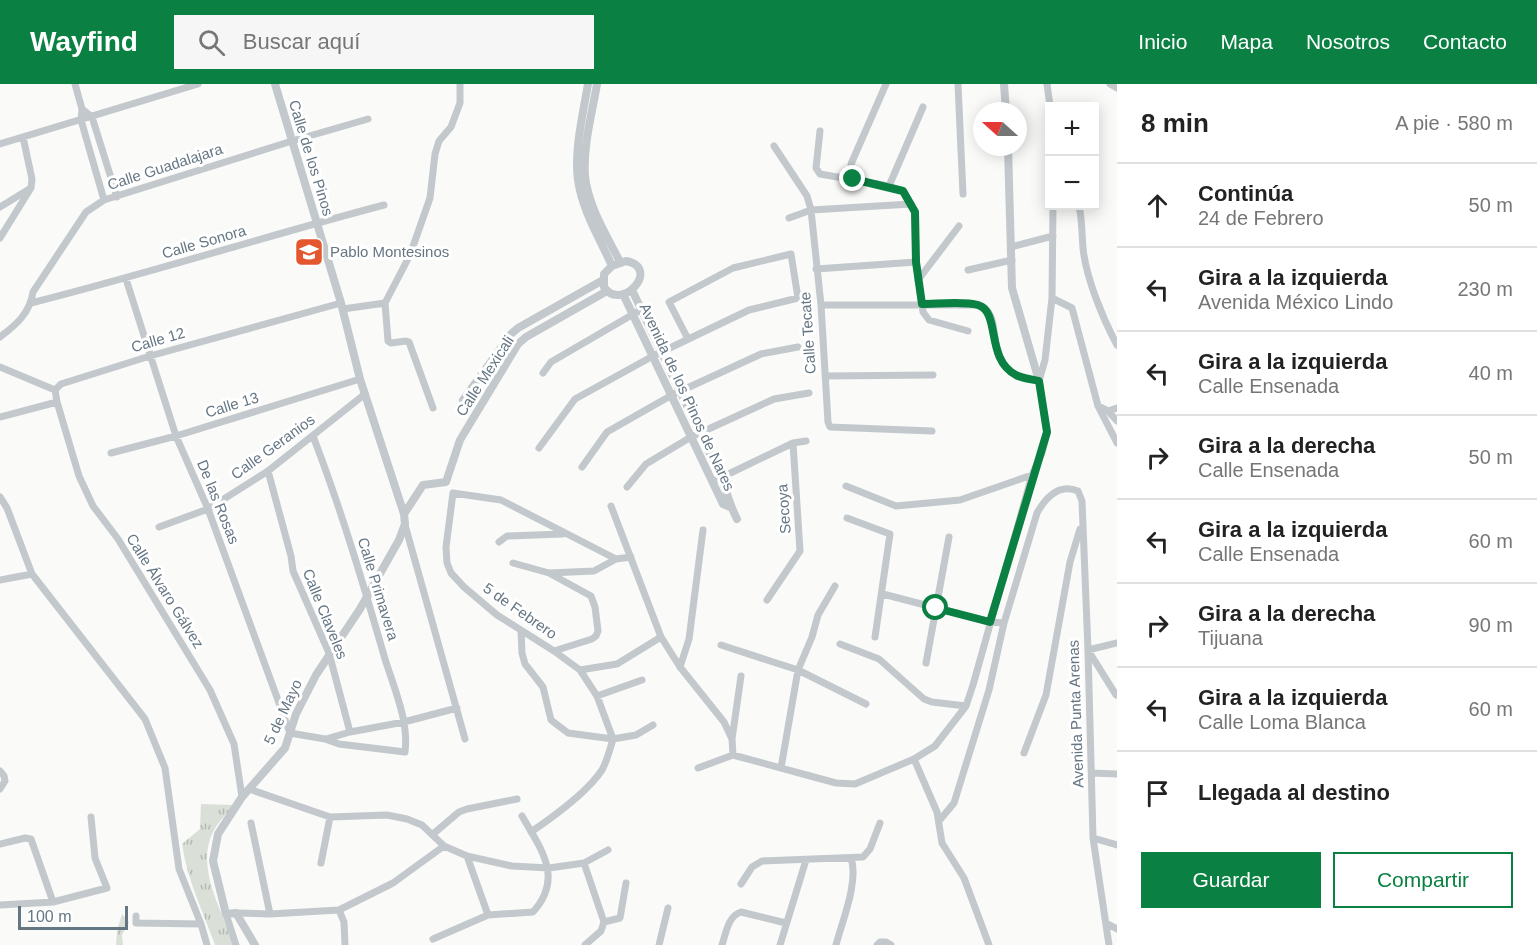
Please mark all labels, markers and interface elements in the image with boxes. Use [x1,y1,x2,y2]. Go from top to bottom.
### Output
search box [174,15,594,69]
text: Wayfind [30,26,138,57]
icon: search [195,26,228,59]
text: Buscar aquí [243,29,360,54]
text: Inicio [1138,30,1187,53]
text: Mapa [1220,30,1273,53]
text: Nosotros [1306,30,1390,53]
text: Contacto [1423,30,1507,53]
street label: Calle de los Pinos [286,98,337,218]
north arrow [973,102,1027,156]
map controls [1045,102,1099,210]
button: + [1045,102,1099,156]
text: 8 min [1141,108,1209,138]
text: A pie · 580 m [1395,112,1513,134]
street label: Calle Guadalajara [105,140,225,193]
button: − [1045,156,1099,210]
route end [839,165,865,191]
text: Continúa [1198,181,1293,206]
icon: ahead [1141,189,1174,222]
text: 50 m [1469,194,1513,216]
text: 24 de Febrero [1198,207,1324,229]
street label: Calle Sonora [160,221,249,262]
school or university icon: Pablo Montesinos [293,236,325,268]
place label: Pablo Montesinos [330,243,449,260]
text: Gira a la izquierda [1198,265,1388,290]
icon: left [1141,273,1174,306]
text: 230 m [1457,278,1513,300]
street label: Calle Tecate [796,291,819,375]
text: Avenida México Lindo [1198,291,1393,313]
street label: Avenida de los Pinos de Nares [636,300,738,493]
street label: Calle 12 [129,324,187,355]
street label: Calle Mexicali [452,332,517,419]
text: Gira a la izquierda [1198,349,1388,374]
icon: left [1141,357,1174,390]
text: 40 m [1469,362,1513,384]
text: Calle Ensenada [1198,375,1339,397]
street label: Calle 13 [203,388,261,421]
street label: Calle Geranios [228,411,318,483]
text: Gira a la derecha [1198,433,1375,458]
icon: right [1141,441,1174,474]
text: 50 m [1469,446,1513,468]
street label: De las Rosas [194,457,243,546]
text: Calle Ensenada [1198,459,1339,481]
street label: Secoya [773,483,794,535]
text: Gira a la izquierda [1198,517,1388,542]
icon: left [1141,525,1174,558]
street label: Calle Álvaro Gálvez [123,530,208,651]
text: 60 m [1469,530,1513,552]
street label: Calle Primavera [355,535,402,643]
text: Calle Ensenada [1198,543,1339,565]
street label: Calle Claveles [300,566,351,661]
street label: 5 de Febrero [480,579,560,642]
route start [922,594,948,620]
text: Gira a la derecha [1198,601,1375,626]
icon: right [1141,609,1174,642]
text: 90 m [1469,614,1513,636]
text: Tijuana [1198,627,1263,649]
street label: Avenida Punta Arenas [1064,640,1087,788]
street label: 5 de Mayo [260,676,305,747]
text: Gira a la izquierda [1198,685,1388,710]
icon: left [1141,693,1174,726]
text: 60 m [1469,698,1513,720]
text: Calle Loma Blanca [1198,711,1366,733]
icon: arrive [1141,777,1174,810]
text: Llegada al destino [1198,780,1390,805]
button: Guardar [1141,852,1321,908]
button: Compartir [1333,852,1513,908]
scale bar [18,903,128,930]
text: 100 m [27,908,71,925]

